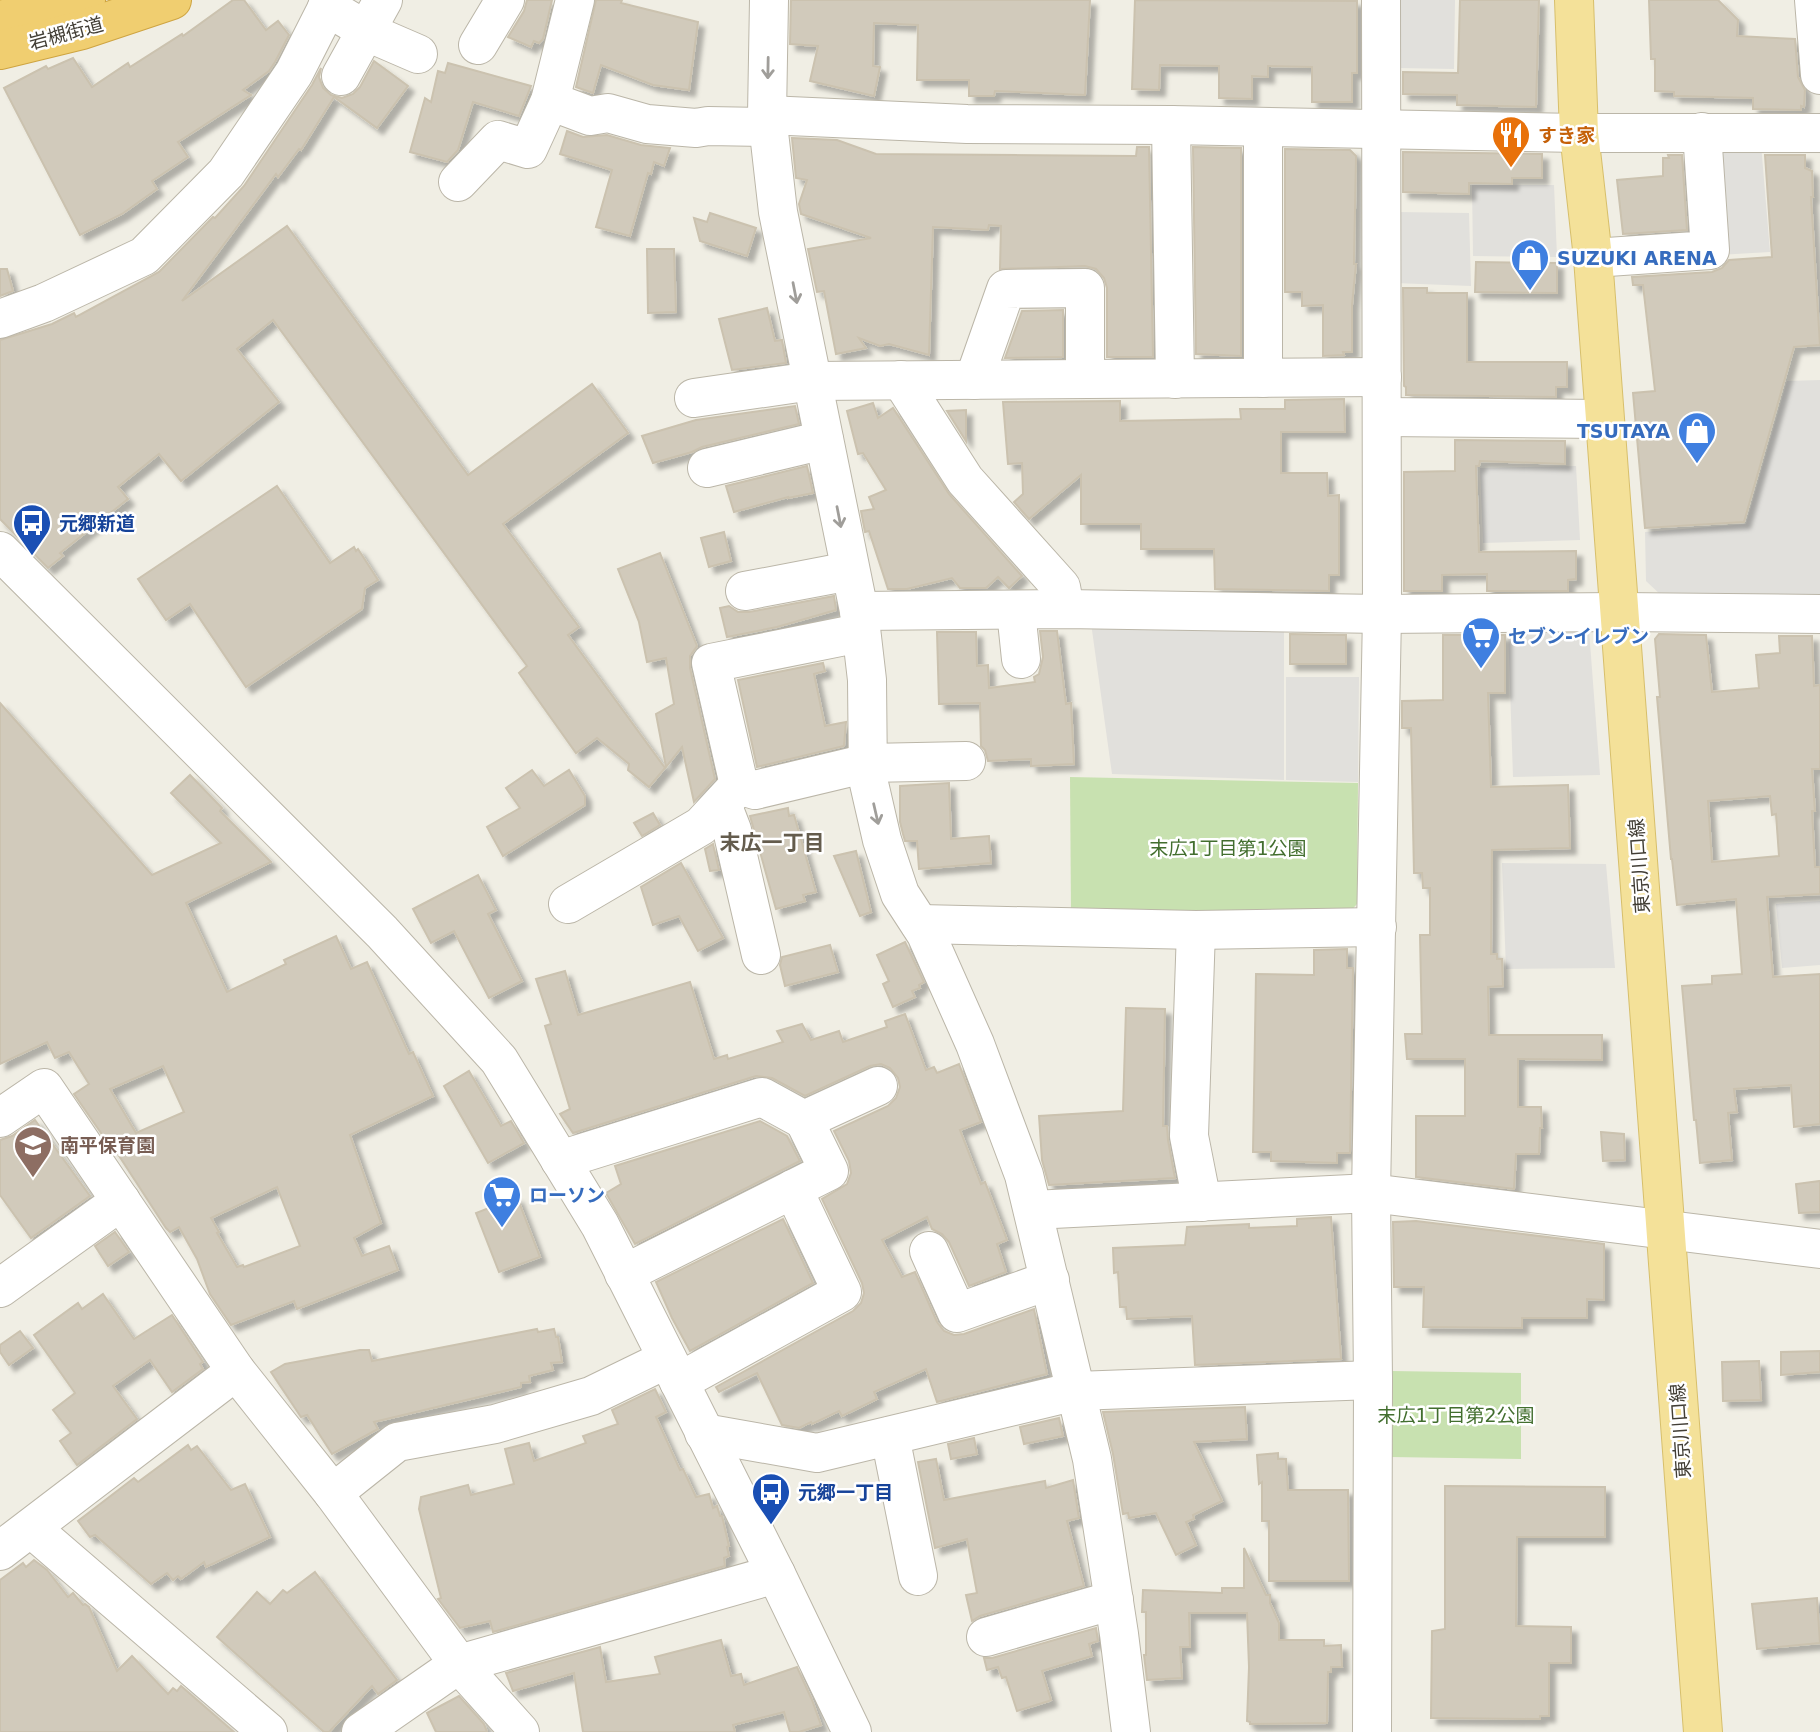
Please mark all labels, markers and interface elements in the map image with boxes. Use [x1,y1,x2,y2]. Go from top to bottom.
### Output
street label: 岩槻街道 [26,13,106,53]
one-way arrow [761,56,775,79]
restaurant icon: すき家 [1490,114,1532,169]
place label: すき家 [1538,124,1595,146]
shop icon: SUZUKI ARENA [1509,237,1551,292]
place label: SUZUKI ARENA [1557,247,1717,269]
one-way arrow [788,281,802,304]
shop icon: TSUTAYA [1676,410,1718,465]
place label: TSUTAYA [1577,420,1670,442]
bus stop icon: 元郷新道 [11,502,53,557]
one-way arrow [833,505,846,528]
place label: 元郷新道 [59,512,135,534]
supermarket icon: セブン-イレブン [1460,615,1502,670]
place label: セブン-イレブン [1508,625,1649,647]
one-way arrow [870,802,883,825]
street label: 東京川口線 [1625,818,1653,914]
district label: 末広一丁目 [720,831,825,855]
park label: 末広1丁目第1公園 [1149,837,1307,859]
school or university icon: 南平保育園 [12,1124,54,1179]
place label: 南平保育園 [60,1134,155,1156]
supermarket icon: ローソン [481,1174,523,1229]
place label: ローソン [529,1184,605,1206]
street label: 東京川口線 [1666,1383,1694,1479]
park label: 末広1丁目第2公園 [1377,1404,1535,1426]
bus stop icon: 元郷一丁目 [750,1471,792,1526]
place label: 元郷一丁目 [798,1481,893,1503]

